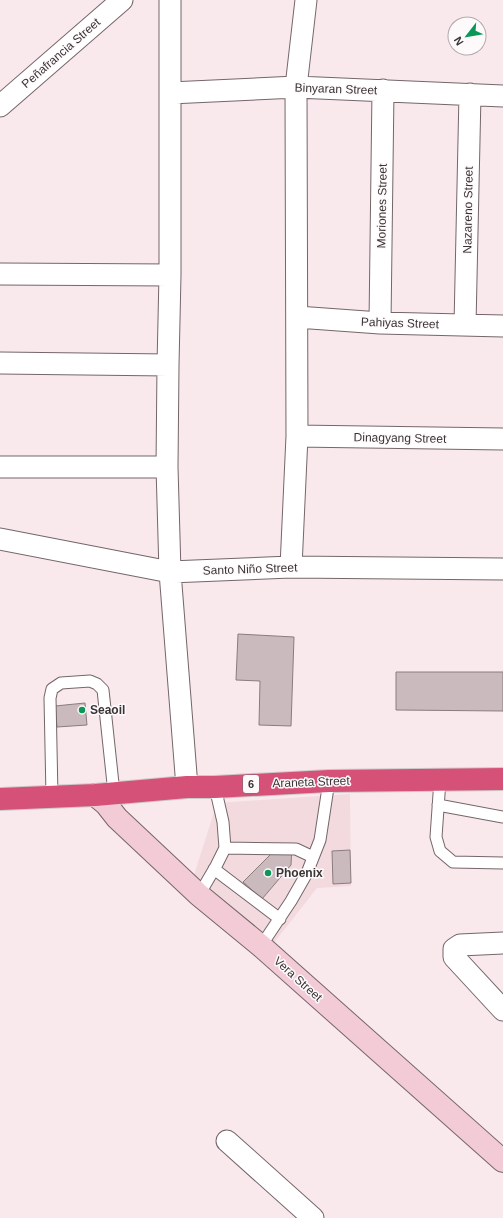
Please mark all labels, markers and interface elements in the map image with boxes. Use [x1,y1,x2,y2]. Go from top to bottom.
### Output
street label: Peñafrancia Street [19,15,104,91]
north arrow [447,16,487,56]
text: N [451,35,466,48]
street label: Binyaran Street [294,81,378,97]
street label: Moriones Street [374,163,390,248]
street label: Nazareno Street [460,166,476,254]
street label: Pahiyas Street [361,315,440,331]
street label: Dinagyang Street [354,430,447,446]
street label: Santo Niño Street [202,560,298,578]
place label: Seaoil [90,703,125,717]
marker: Seaoil [77,705,87,715]
street label: Araneta Street [272,774,351,790]
road number: 6 [243,775,259,793]
place label: Phoenix [276,866,323,880]
marker: Phoenix [263,868,273,878]
street label: Vera Street [271,954,325,1005]

